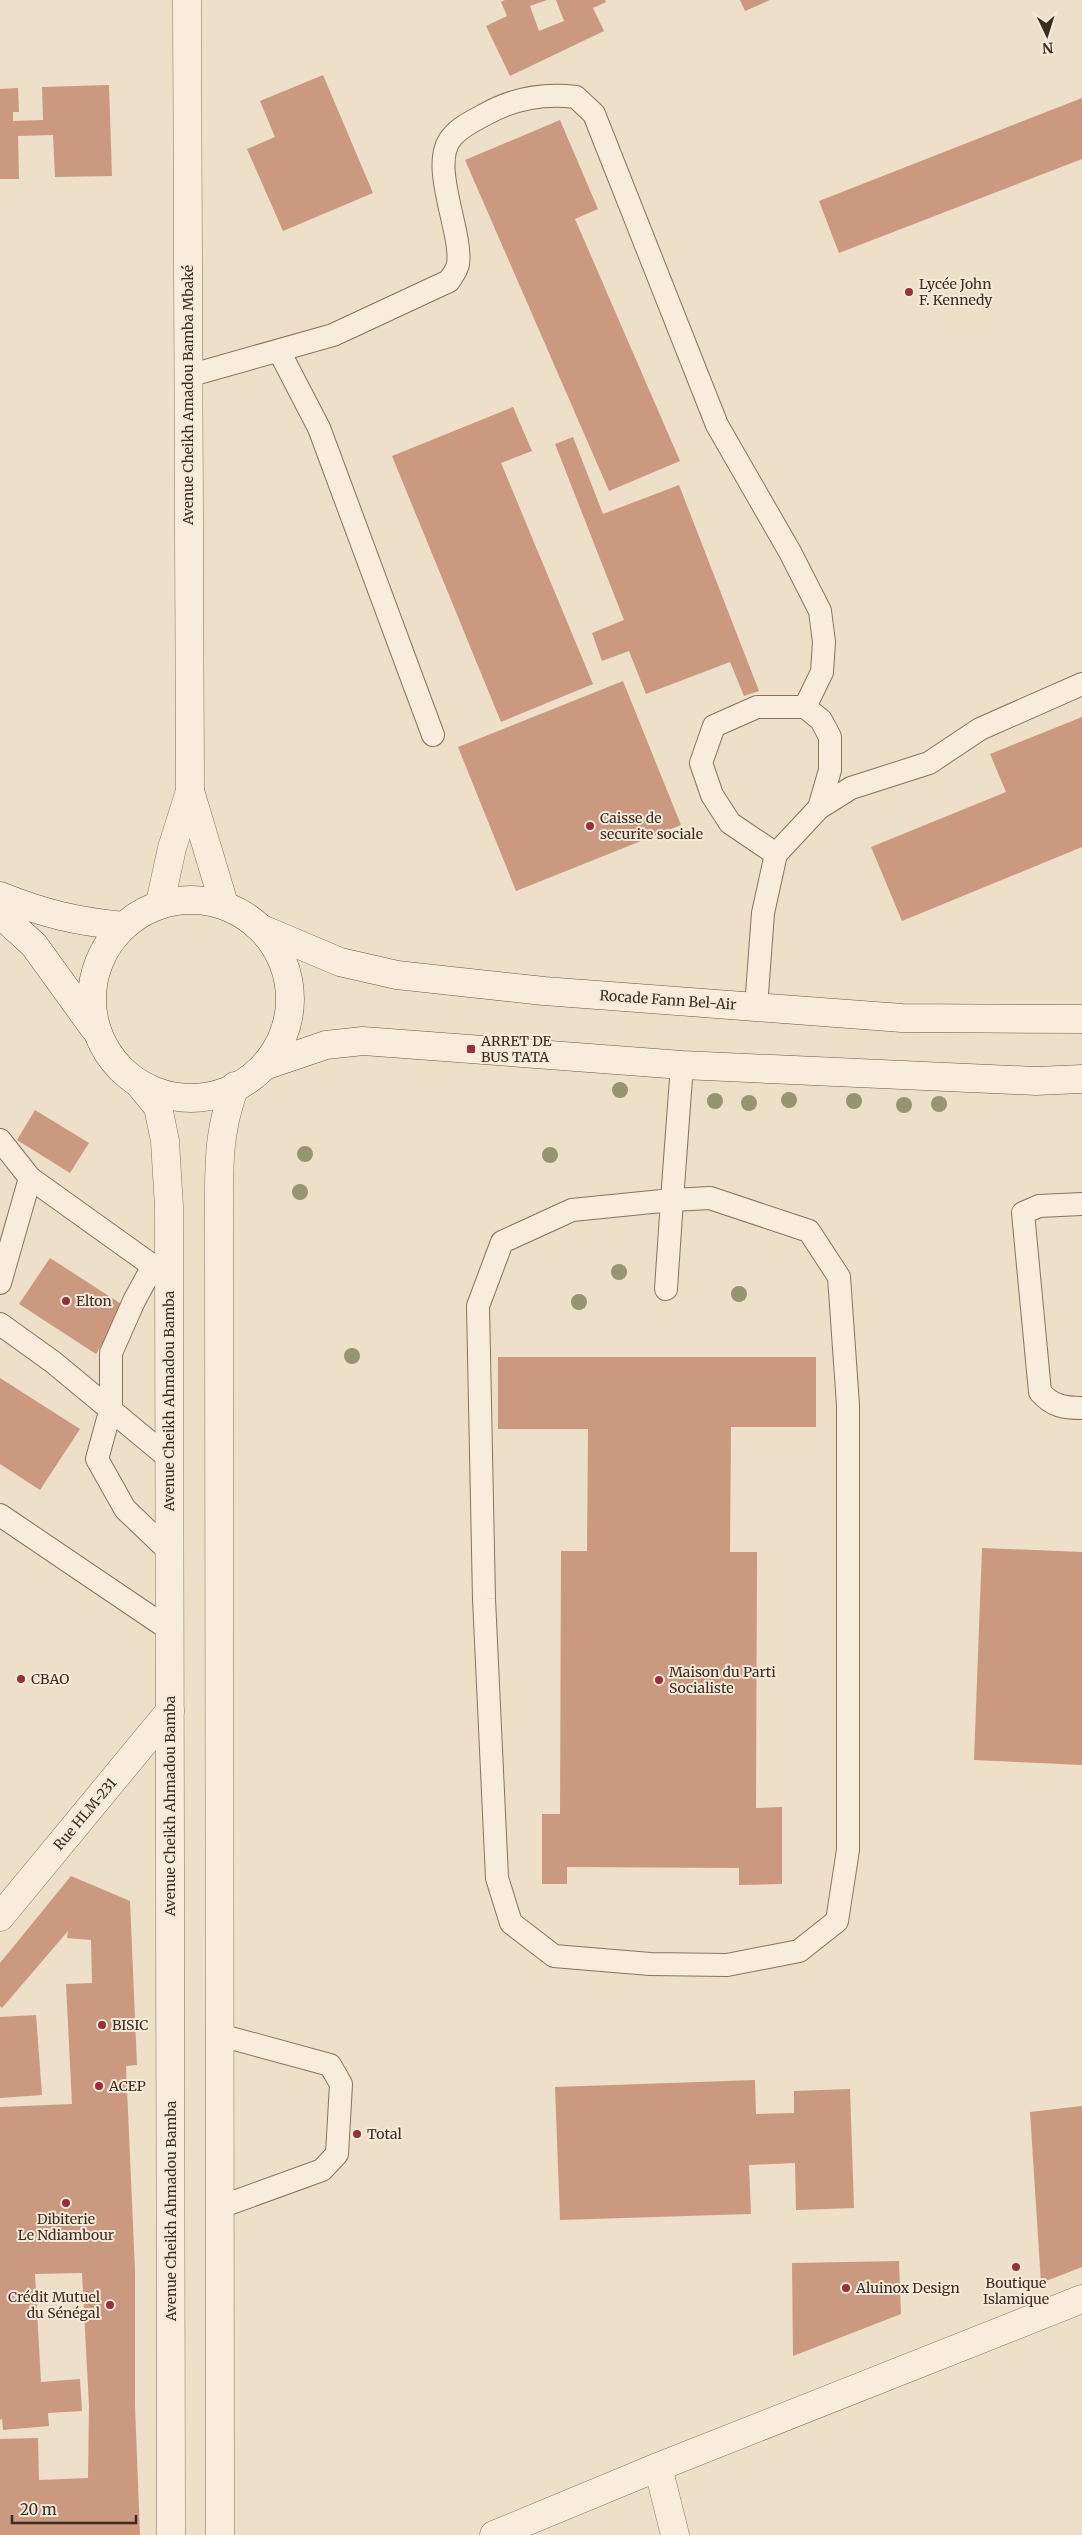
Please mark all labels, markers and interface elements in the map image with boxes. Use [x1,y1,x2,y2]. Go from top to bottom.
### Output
north arrow [1022,10,1072,60]
text: N [1042,39,1054,57]
street label: Avenue Cheikh Amadou Bamba Mbaké [179,265,197,526]
place label: Lycée John F. Kennedy [919,275,993,309]
marker: Lycée John F. Kennedy [903,286,915,298]
place label: Caisse de securite sociale [600,809,703,843]
marker: Caisse de securite sociale [584,820,596,832]
street label: Rocade Fann Bel-Air [599,986,737,1014]
place label: ARRET DE BUS TATA [480,1032,551,1066]
marker: ARRET DE BUS TATA [465,1043,477,1055]
street label: Avenue Cheikh Ahmadou Bamba [160,1290,178,1512]
place label: Elton [76,1292,112,1310]
marker: Elton [60,1295,72,1307]
place label: Maison du Parti Socialiste [669,1663,776,1697]
place label: CBAO [31,1670,69,1688]
marker: CBAO [15,1673,27,1685]
marker: Maison du Parti Socialiste [653,1674,665,1686]
street label: Avenue Cheikh Ahmadou Bamba [161,1695,179,1917]
street label: Rue HLM-231 [50,1774,120,1854]
place label: BISIC [112,2016,148,2034]
marker: BISIC [96,2019,108,2031]
place label: ACEP [108,2077,146,2095]
marker: ACEP [93,2080,105,2092]
street label: Avenue Cheikh Ahmadou Bamba [162,2100,180,2322]
place label: Total [367,2125,403,2143]
marker: Total [351,2128,363,2140]
marker: Dibiterie Le Ndiambour [60,2197,72,2209]
place label: Dibiterie Le Ndiambour [18,2210,114,2244]
marker: Boutique Islamique [1010,2261,1022,2273]
place label: Boutique Islamique [983,2274,1049,2308]
place label: Aluinox Design [855,2279,960,2297]
marker: Aluinox Design [840,2282,852,2294]
place label: Crédit Mutuel du Sénégal [8,2288,101,2322]
marker: Crédit Mutuel du Sénégal [104,2299,116,2311]
scale bar [12,2492,136,2524]
text: 20 m [20,2500,57,2519]

